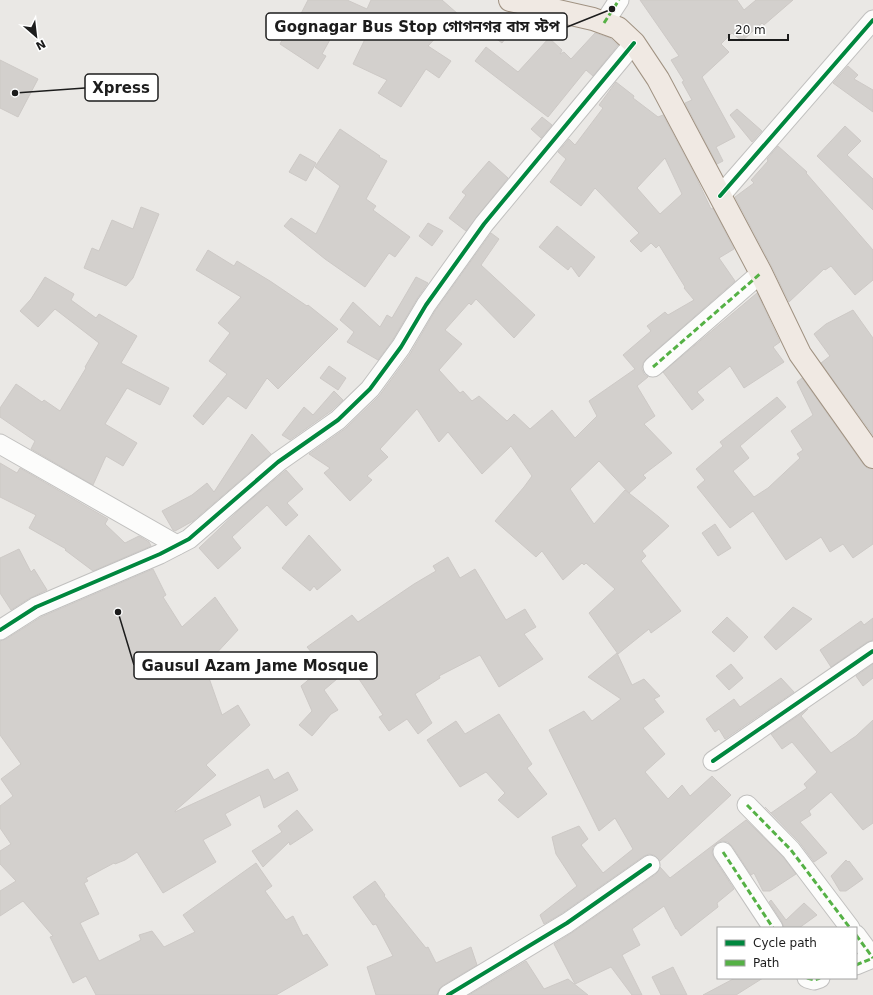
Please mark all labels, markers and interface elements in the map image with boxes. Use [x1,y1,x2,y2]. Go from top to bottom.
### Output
callout: Gognagar Bus Stop গোগনগর বাস স্টপ [266,13,567,40]
north arrow [16,16,56,56]
scale bar [729,16,788,42]
text: Gognagar Bus Stop গোগনগর বাস স্টপ [274,18,561,36]
text: 20 m [735,23,766,37]
text: N [33,36,48,52]
callout: Xpress [85,74,158,101]
text: Xpress [92,79,150,97]
callout: Gausul Azam Jame Mosque [134,652,377,679]
text: Gausul Azam Jame Mosque [142,657,368,675]
legend [717,927,857,979]
text: Cycle path [753,936,817,950]
text: Path [753,956,779,970]

